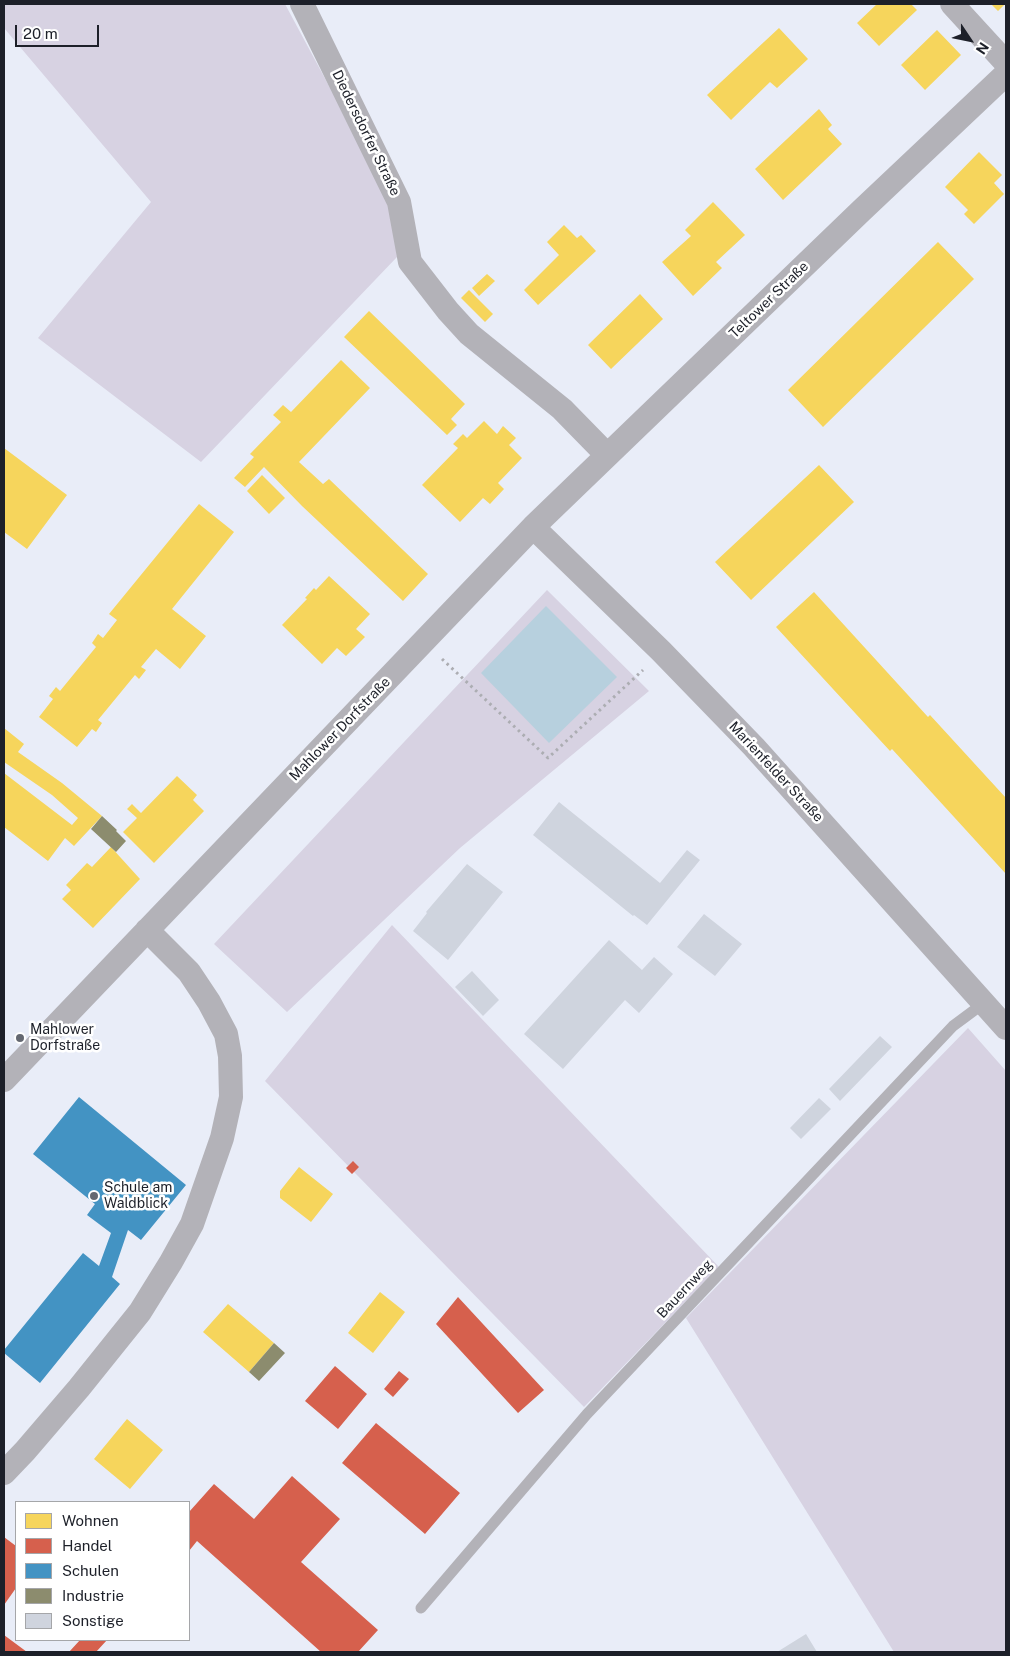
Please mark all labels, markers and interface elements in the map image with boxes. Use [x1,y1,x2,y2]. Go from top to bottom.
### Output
scale bar [18,15,101,47]
north arrow [945,15,995,65]
text: 20 m [23,25,58,42]
text: N [973,39,992,57]
street label: Diedersdorfer Straße [328,67,404,199]
street label: Teltower Straße [726,258,812,342]
street label: Mahlower Dorfstraße [286,674,394,784]
street label: Marienfelder Straße [725,718,827,826]
place label: Mahlower Dorfstraße [30,1022,100,1054]
marker: Mahlower Dorfstraße [14,1032,26,1044]
place label: Schule am Waldblick [104,1180,172,1212]
marker: Schule am Waldblick [88,1190,100,1202]
street label: Bauernweg [654,1256,716,1322]
legend [15,1501,190,1641]
text: Wohnen [62,1512,119,1529]
text: Handel [62,1537,112,1554]
text: Schulen [62,1562,119,1579]
text: Industrie [62,1587,124,1604]
text: Sonstige [62,1612,124,1629]

